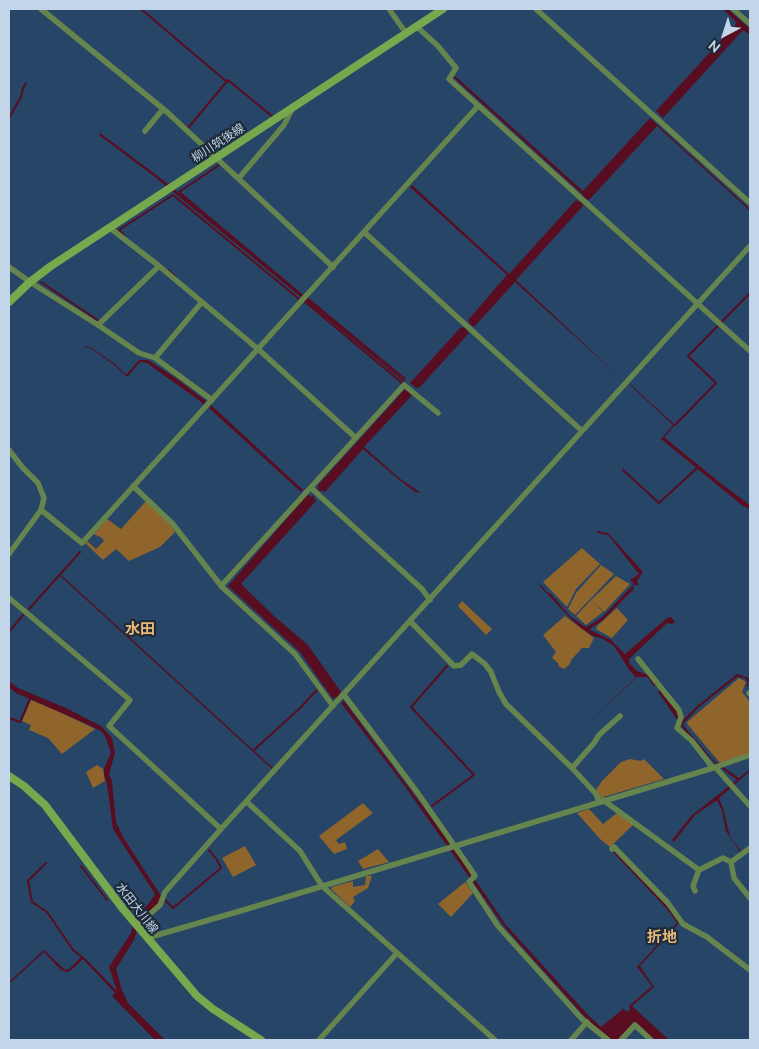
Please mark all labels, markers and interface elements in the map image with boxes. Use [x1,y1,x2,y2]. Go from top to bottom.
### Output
north arrow [699,10,749,60]
text: N [705,37,724,56]
street label: 柳川筑後線 [189,121,247,165]
district label: 水田 [125,620,155,638]
street label: 水田大川線 [113,880,161,936]
district label: 折地 [647,928,677,946]

